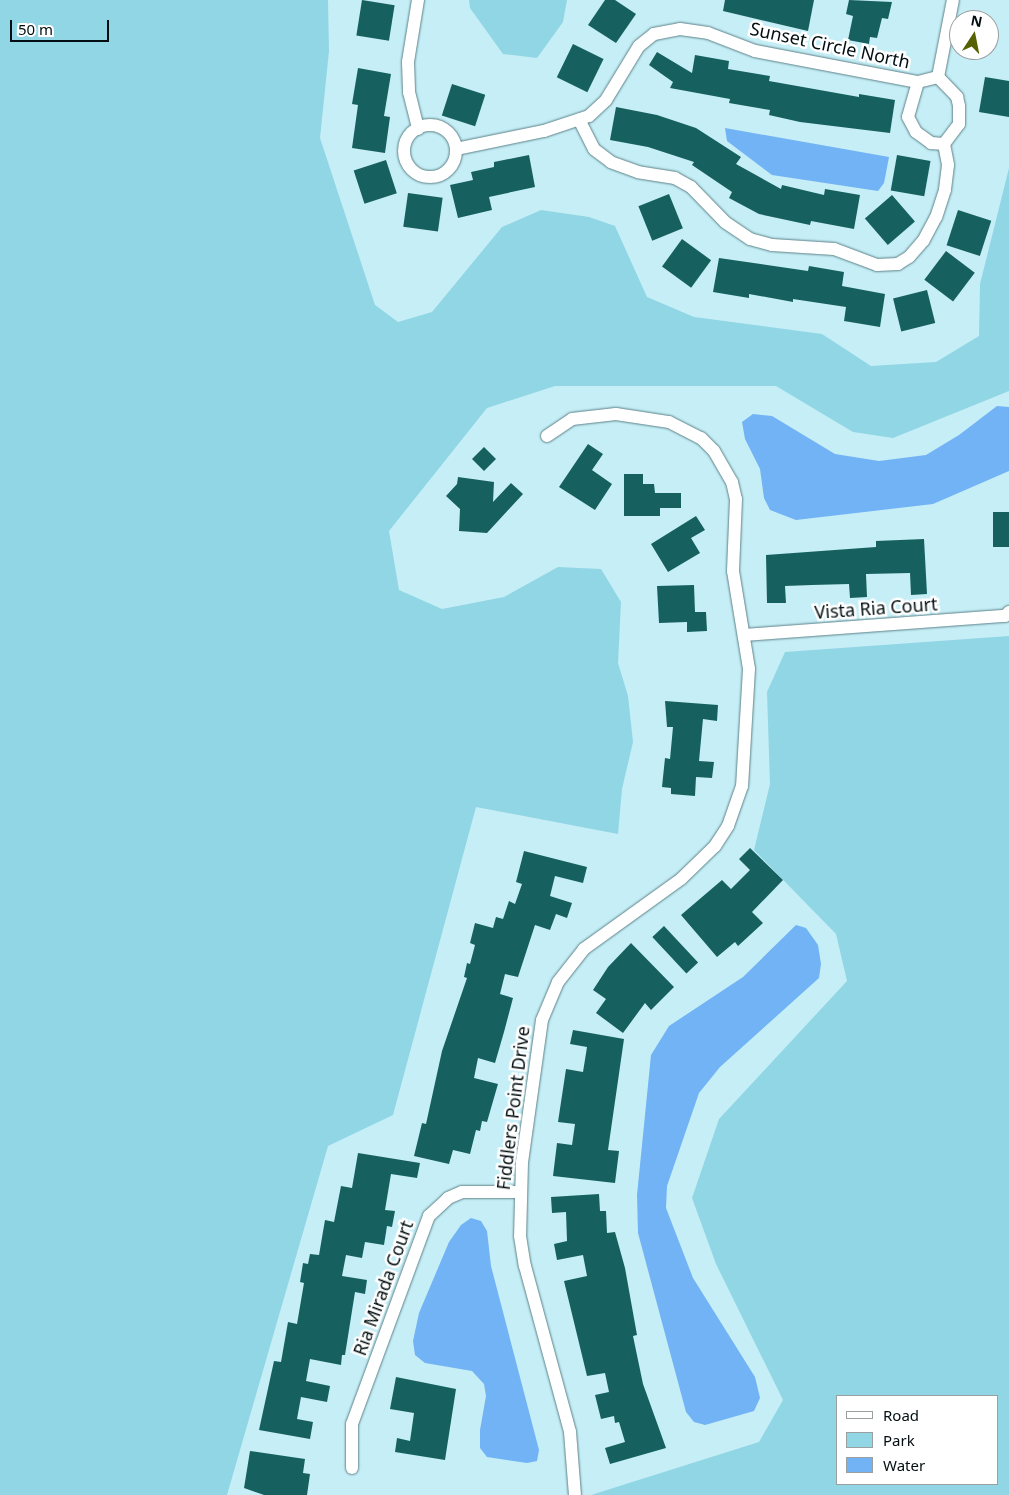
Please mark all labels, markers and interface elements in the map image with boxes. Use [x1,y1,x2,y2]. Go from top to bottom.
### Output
scale bar [12,10,111,42]
north arrow [949,10,999,60]
text: N [969,10,984,31]
street label: Sunset Circle North [748,17,912,73]
text: 50 m [18,19,53,39]
street label: Vista Ria Court [814,593,938,623]
street label: Fiddlers Point Drive [492,1025,534,1191]
street label: Ria Mirada Court [349,1218,417,1358]
legend [836,1395,999,1485]
text: Road [883,1405,919,1425]
text: Park [883,1430,915,1450]
text: Water [883,1455,925,1475]

